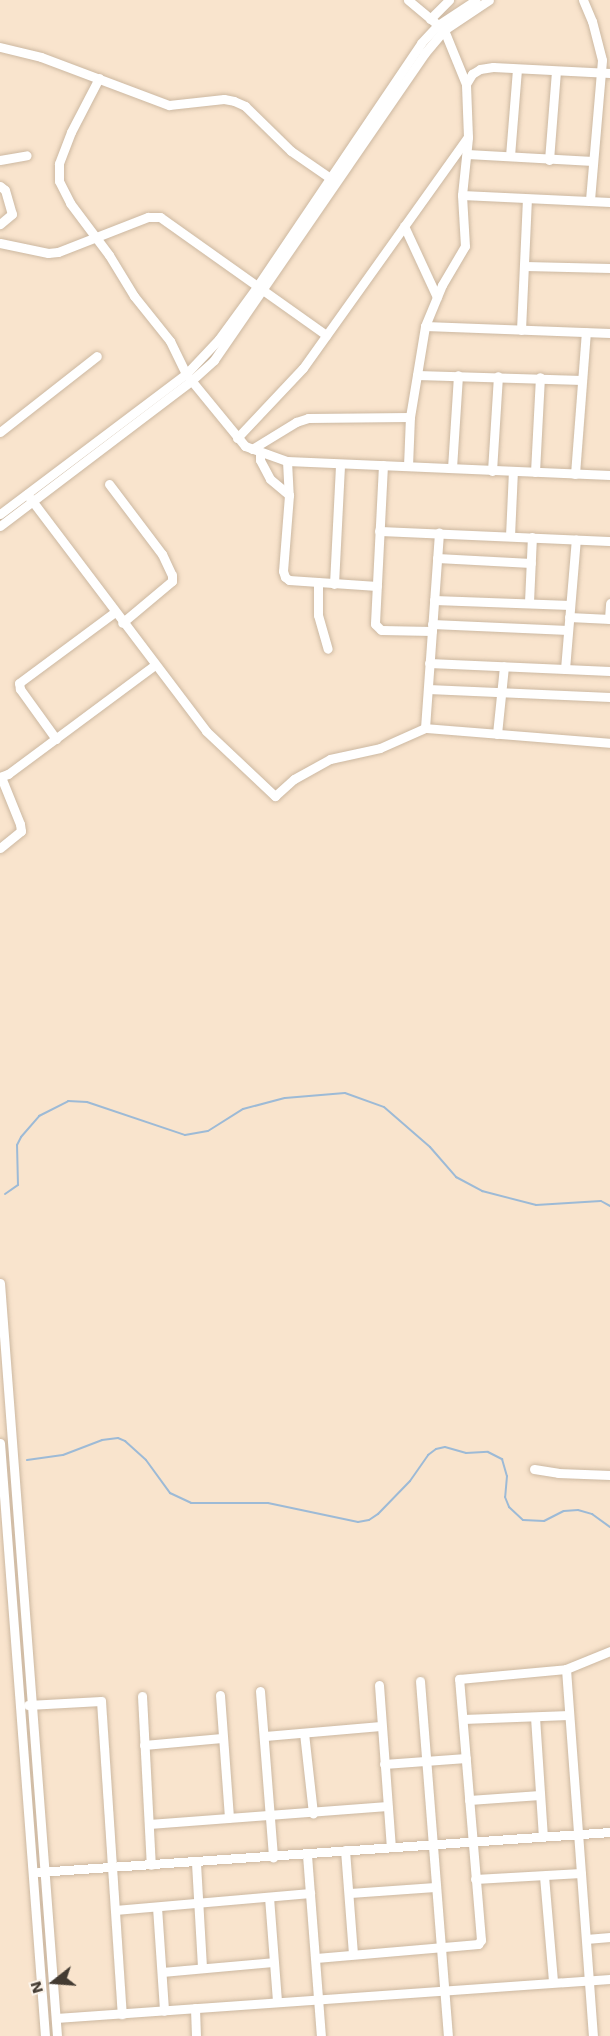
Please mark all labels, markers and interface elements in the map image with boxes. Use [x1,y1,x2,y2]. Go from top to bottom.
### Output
north arrow [24,1952,84,2012]
text: N [25,1979,47,1996]

